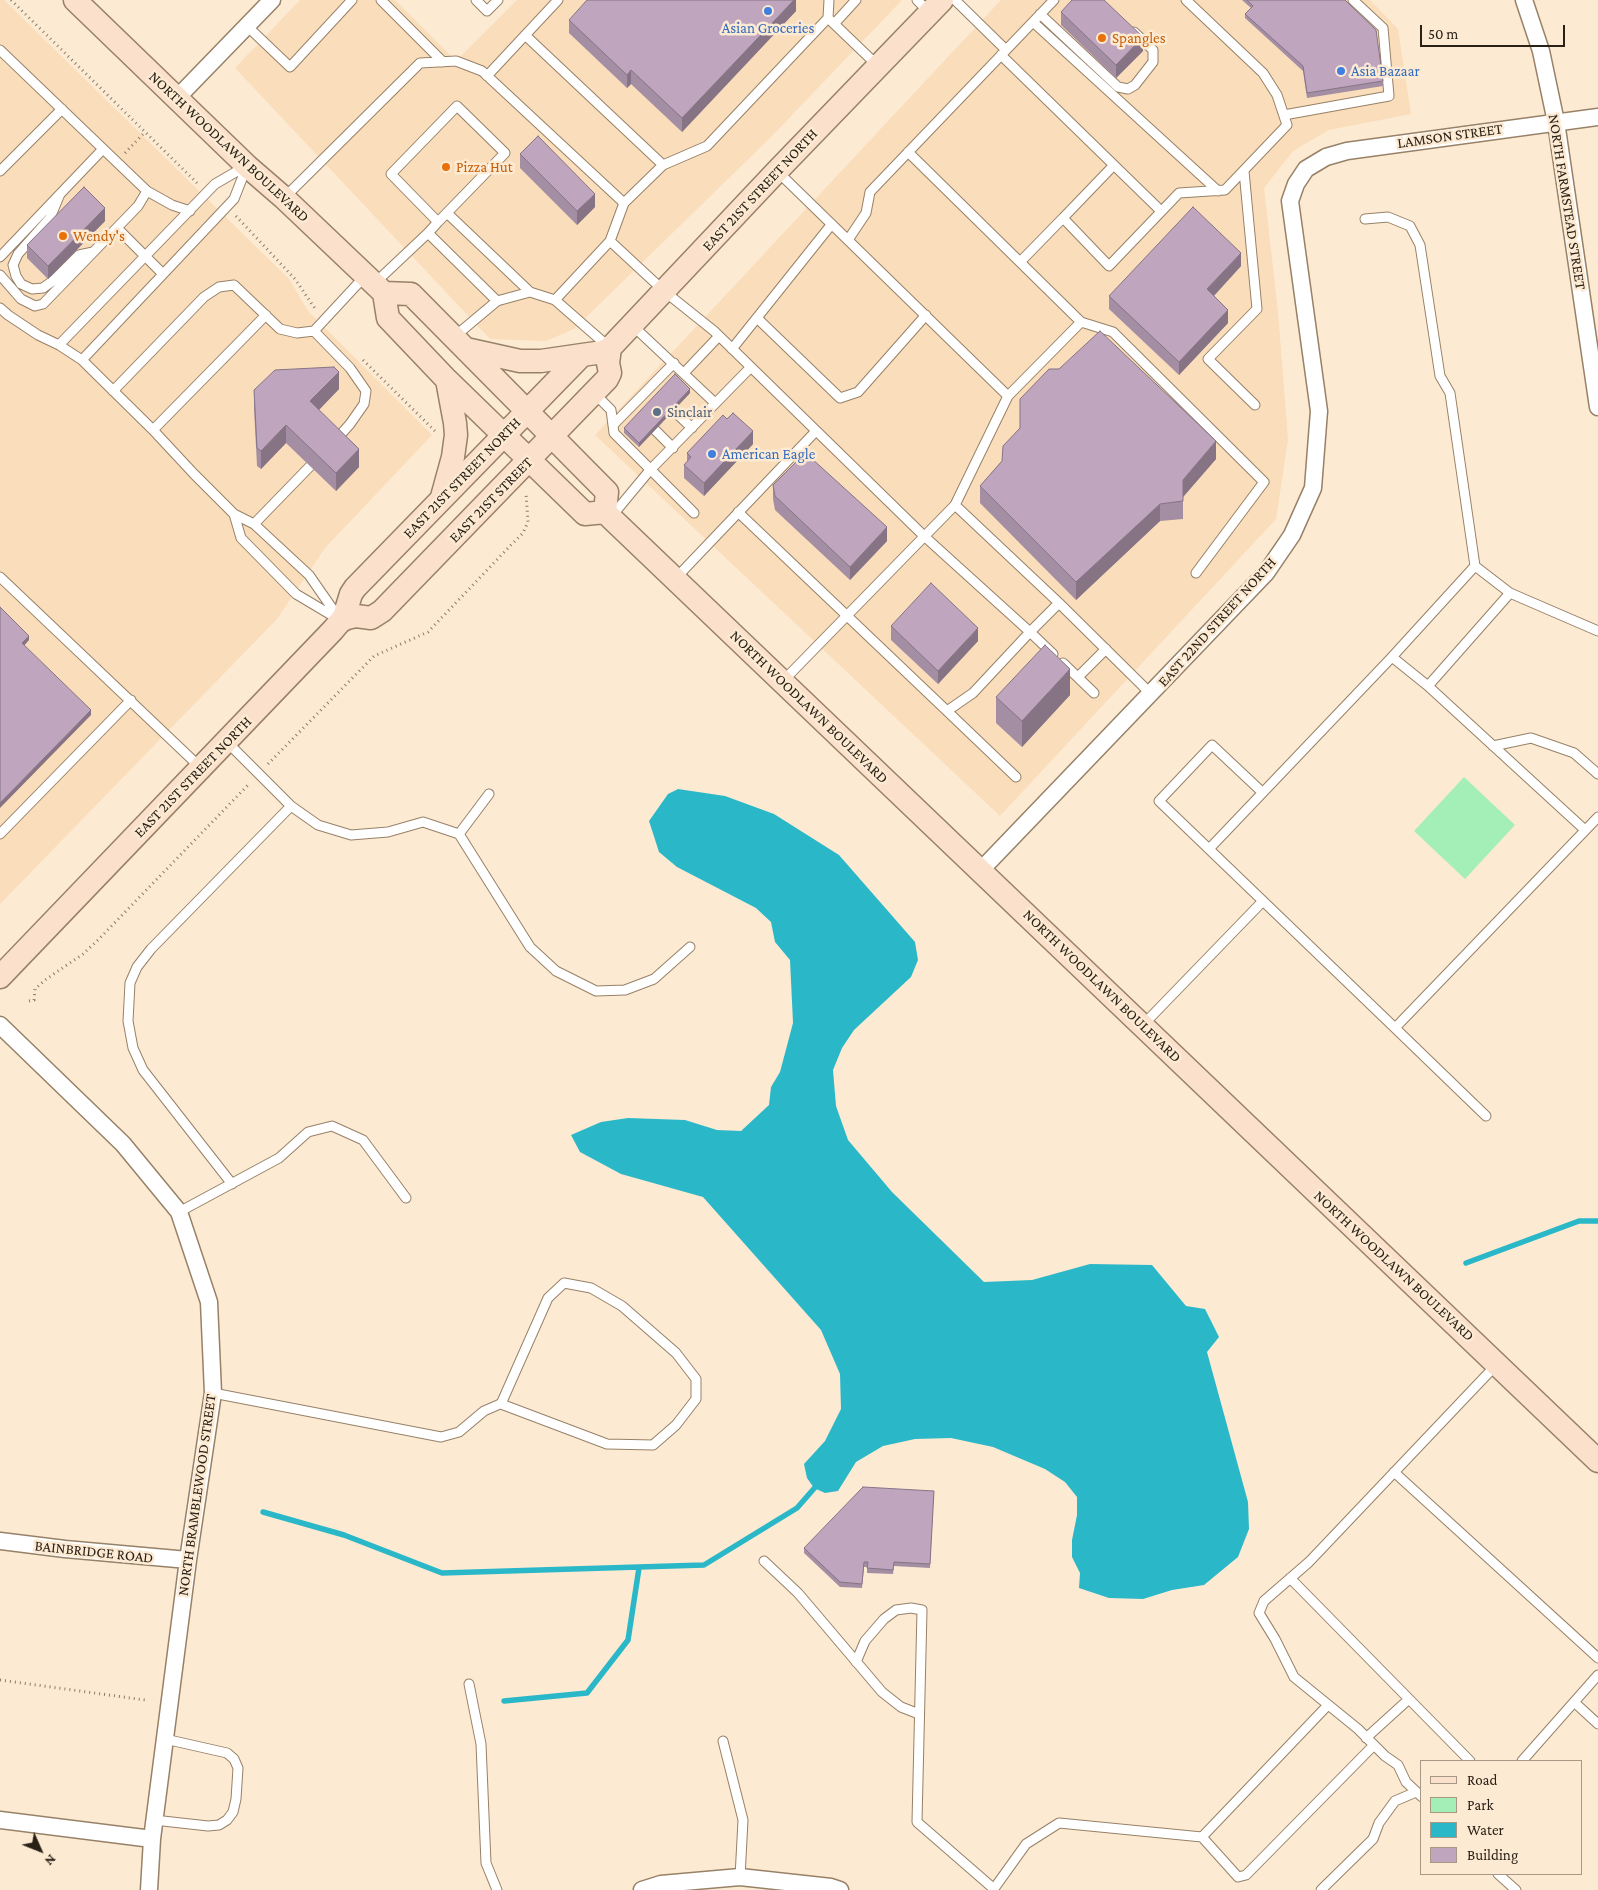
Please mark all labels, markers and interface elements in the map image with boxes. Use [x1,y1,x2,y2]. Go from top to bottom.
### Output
marker: Asian Groceries [762,5,774,17]
scale bar [1423,15,1568,47]
place label: Asian Groceries [722,19,814,37]
text: 50 m [1428,26,1458,42]
place label: Spangles [1112,29,1166,47]
marker: Spangles [1096,32,1108,44]
place label: Asia Bazaar [1351,62,1420,80]
marker: Asia Bazaar [1335,65,1347,77]
street label: NORTH WOODLAWN BOULEVARD [145,68,313,226]
street label: NORTH FARMSTEAD STREET [1544,113,1590,291]
street label: LAMSON STREET [1396,120,1504,152]
street label: EAST 21ST STREET NORTH [698,125,822,255]
place label: Pizza Hut [456,158,513,176]
marker: Pizza Hut [440,161,452,173]
place label: Wendy's [73,227,125,245]
marker: Wendy's [57,230,69,242]
place label: Sinclair [667,403,712,421]
marker: Sinclair [651,406,663,418]
street label: EAST 21ST STREET NORTH [400,414,524,542]
place label: American Eagle [722,445,815,463]
marker: American Eagle [706,448,718,460]
street label: EAST 21ST STREET [445,453,537,547]
street label: EAST 22ND STREET NORTH [1154,554,1280,690]
street label: NORTH WOODLAWN BOULEVARD [726,627,892,787]
street label: EAST 21ST STREET NORTH [131,713,255,841]
street label: NORTH WOODLAWN BOULEVARD [1019,906,1185,1066]
street label: NORTH WOODLAWN BOULEVARD [1310,1187,1478,1345]
street label: NORTH BRAMBLEWOOD STREET [174,1393,220,1597]
street label: BAINBRIDGE ROAD [34,1537,154,1567]
legend [1420,1760,1583,1875]
text: Road [1467,1772,1497,1788]
text: Park [1467,1797,1494,1813]
text: Water [1467,1822,1504,1838]
north arrow [15,1825,65,1875]
text: Building [1467,1847,1518,1863]
text: N [42,1851,60,1869]

